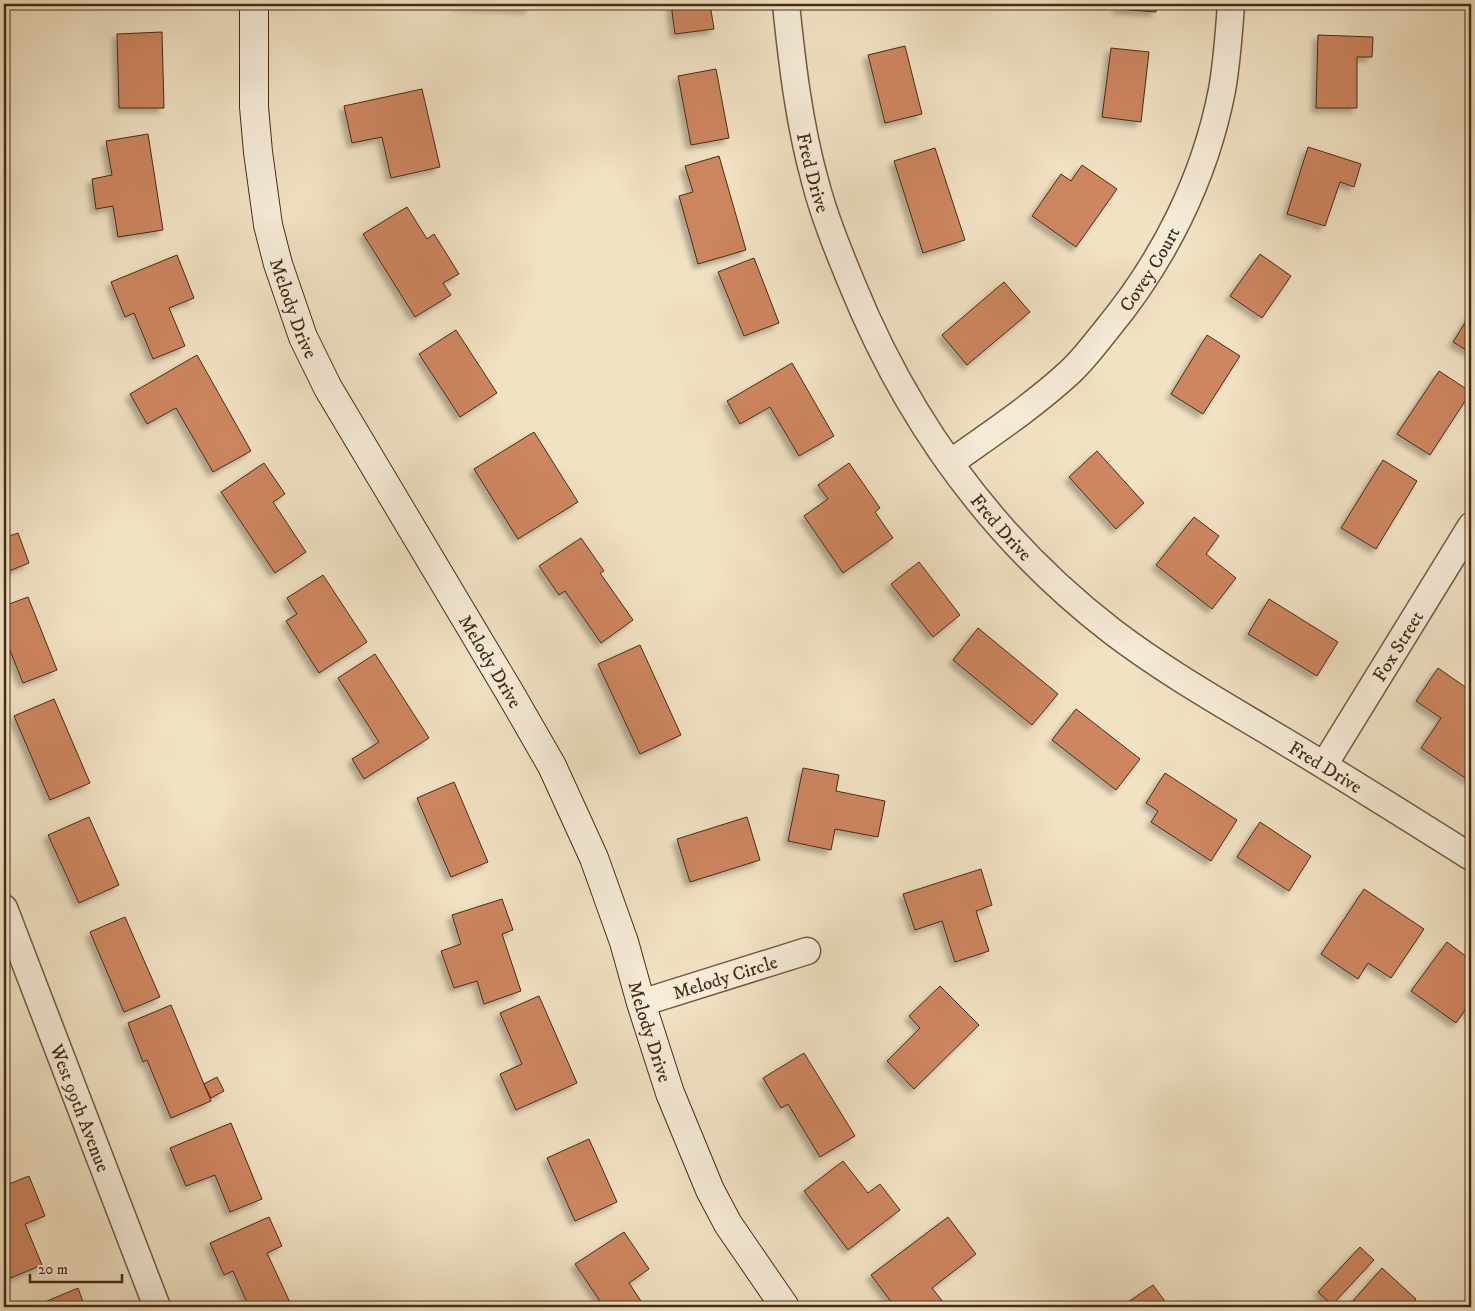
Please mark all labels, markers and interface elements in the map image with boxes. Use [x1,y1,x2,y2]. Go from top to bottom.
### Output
street label: Fred Drive [791,131,834,216]
street label: Covey Court [1115,223,1185,316]
street label: Melody Drive [264,256,322,363]
street label: Fred Drive [965,490,1036,566]
street label: Fox Street [1368,607,1429,686]
street label: Melody Drive [453,611,526,713]
street label: Fred Drive [1284,737,1366,799]
street label: Melody Circle [670,951,781,1005]
street label: Melody Drive [622,979,676,1085]
street label: West 99th Avenue [44,1040,114,1176]
scale bar [30,1251,122,1283]
text: 20 m [38,1260,68,1279]

